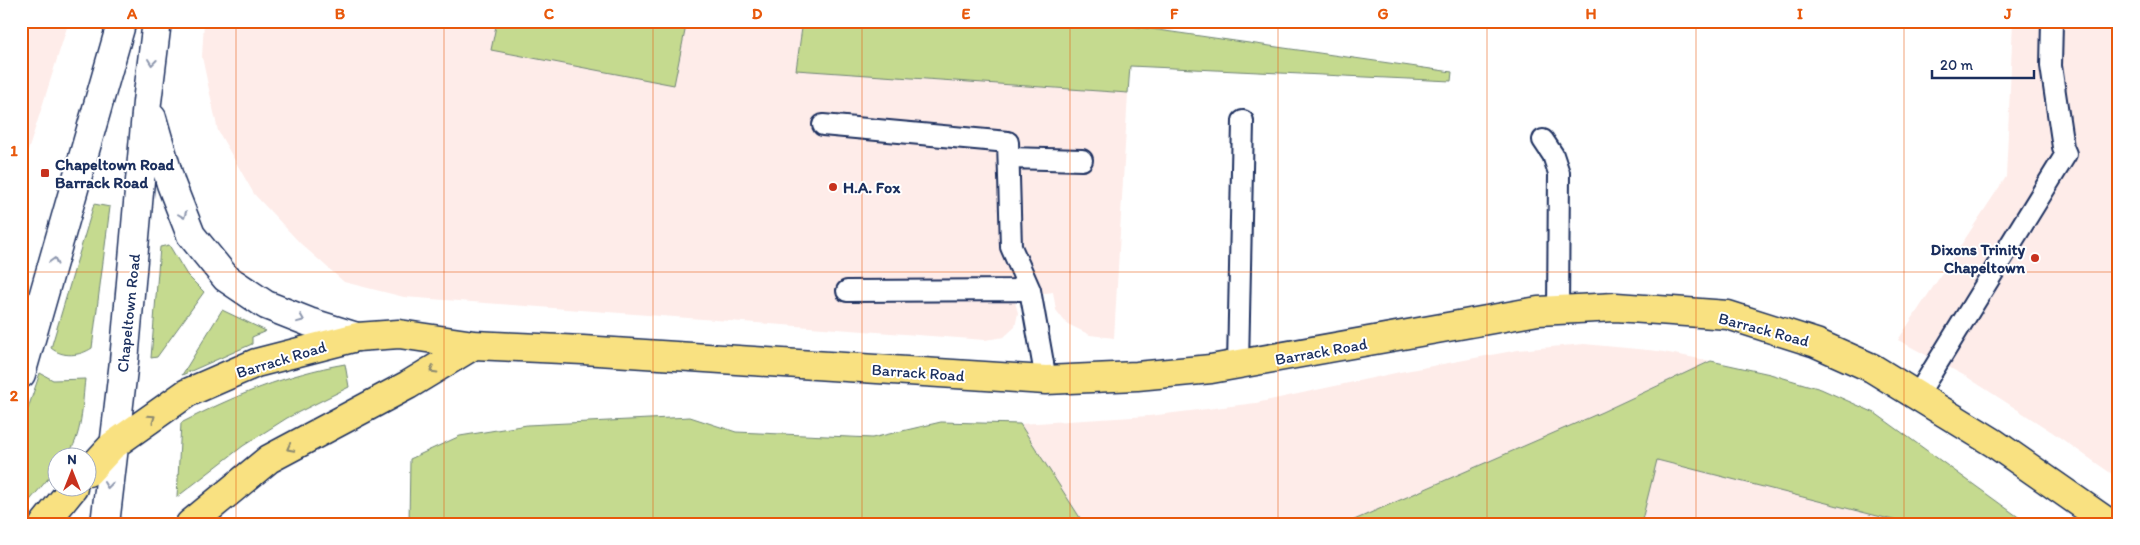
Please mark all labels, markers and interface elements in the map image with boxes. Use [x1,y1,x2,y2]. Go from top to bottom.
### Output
text: A [126,4,138,23]
text: B [335,4,346,23]
text: C [544,4,555,23]
text: D [752,4,763,23]
text: E [962,4,971,23]
text: F [1170,4,1179,23]
text: G [1377,4,1389,23]
text: H [1585,4,1597,23]
text: I [1797,4,1803,23]
text: J [2003,4,2012,23]
scale bar [1932,48,2035,80]
text: 20 m [1940,56,1974,74]
one-way arrow [147,58,158,66]
text: 1 [10,141,18,160]
place label: Chapeltown Road Barrack Road [55,155,175,192]
marker: Chapeltown Road Barrack Road [39,167,51,179]
place label: H.A. Fox [843,178,901,197]
marker: H.A. Fox [827,181,839,193]
one-way arrow [177,210,187,219]
place label: Dixons Trinity Chapeltown [1931,240,2026,278]
marker: Dixons Trinity Chapeltown [2029,252,2041,264]
street label: Chapeltown Road [113,253,144,373]
one-way arrow [49,257,59,265]
street label: Barrack Road [1716,308,1812,351]
one-way arrow [296,312,305,323]
street label: Barrack Road [1274,334,1369,369]
street label: Barrack Road [234,337,329,382]
street label: Barrack Road [871,360,965,385]
one-way arrow [429,364,438,374]
text: 2 [10,386,19,405]
one-way arrow [146,415,156,424]
one-way arrow [286,441,295,451]
north arrow [48,448,98,498]
text: N [67,451,77,468]
one-way arrow [103,481,114,489]

